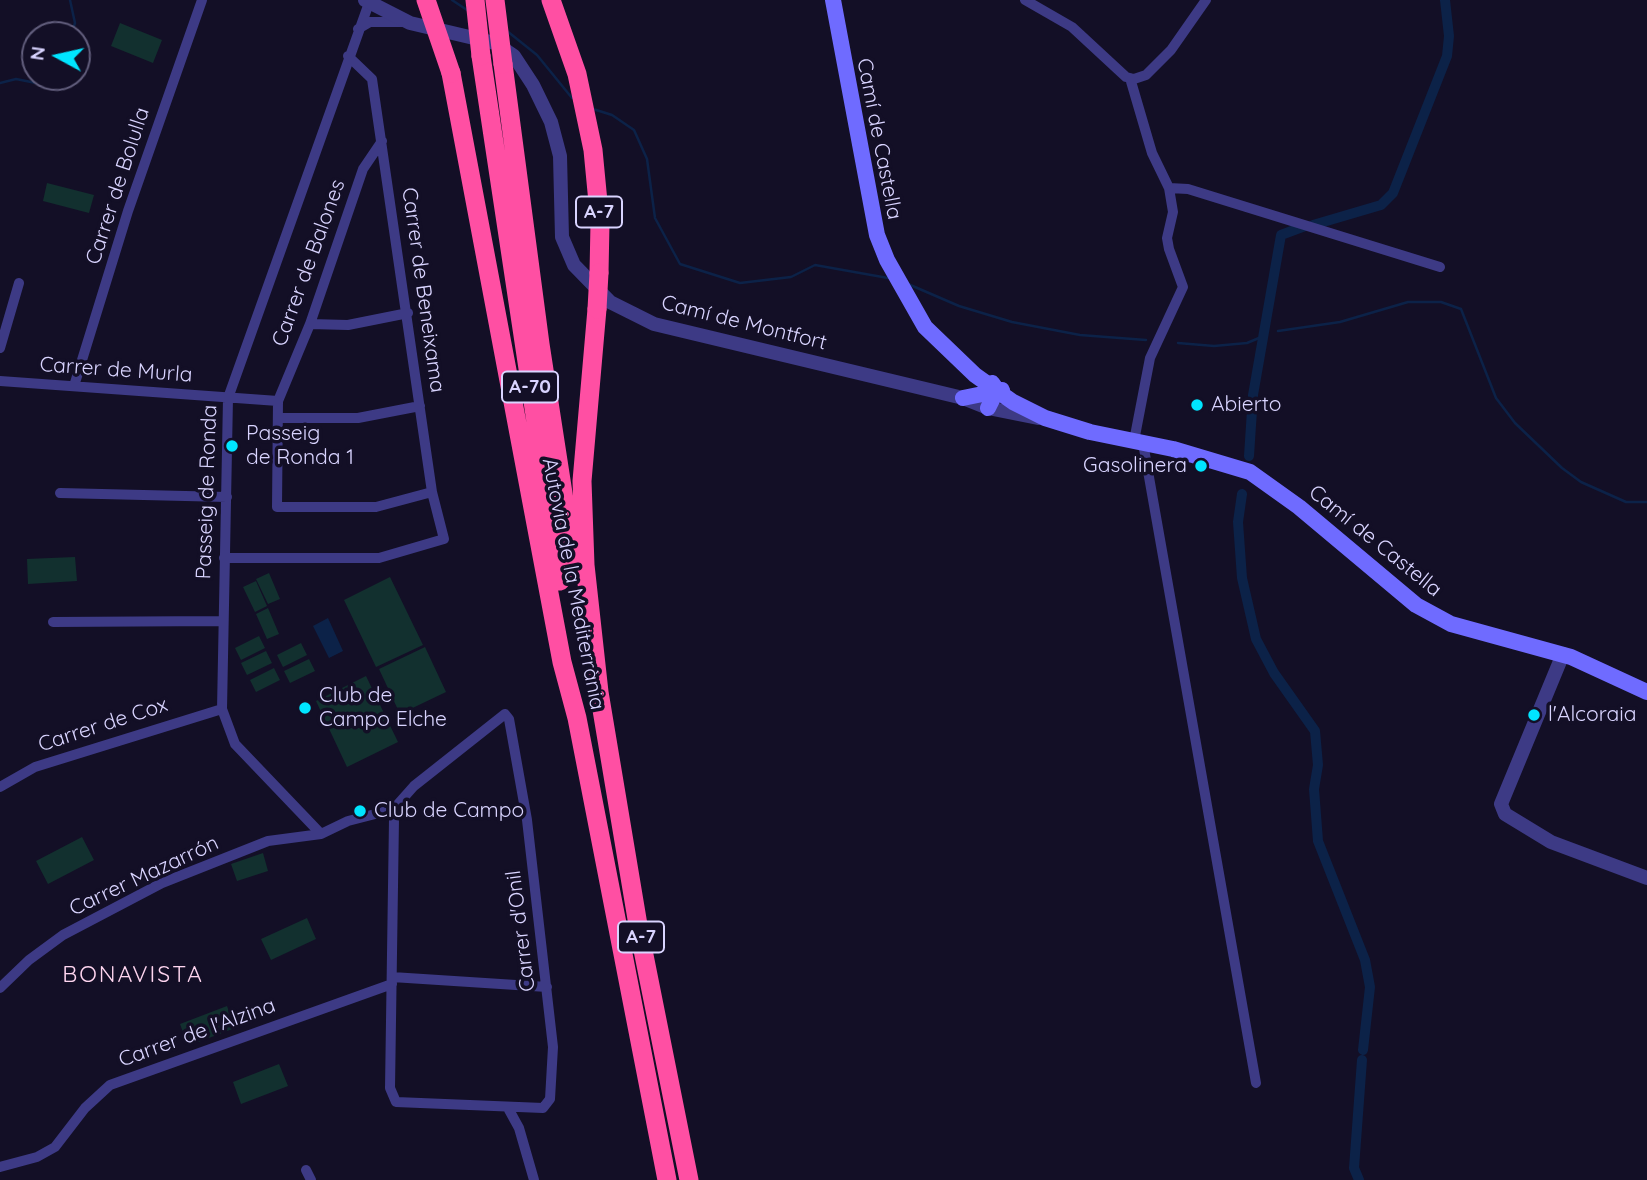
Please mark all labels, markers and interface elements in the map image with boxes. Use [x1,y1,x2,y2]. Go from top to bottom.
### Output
north arrow [21,21,91,91]
text: N [24,45,50,62]
street label: Camí de Castella [851,56,907,222]
street label: Carrer de Bolulla [81,104,155,268]
street label: Carrer de Balones [267,176,351,350]
street label: Carrer de Beneixama [396,186,450,394]
road number: A-7 [576,196,622,228]
street label: Camí de Montfort [659,290,829,356]
street label: Carrer de Murla [39,352,193,388]
road number: A-70 [502,372,558,402]
place label: Abierto [1211,392,1281,418]
marker: Abierto [1189,397,1205,413]
street label: Passeig de Ronda [191,404,223,580]
place label: Passeig de Ronda 1 [246,421,354,471]
marker: Passeig de Ronda 1 [224,438,240,454]
place label: Gasolinera [1083,453,1187,479]
street label: Autovia de la Mediterrània [536,456,610,712]
marker: Gasolinera [1193,458,1209,474]
street label: Camí de Castella [1303,480,1447,602]
place label: Club de Campo Elche [319,683,447,733]
street label: Carrer de Cox [35,692,171,758]
marker: Club de Campo Elche [297,700,313,716]
place label: l'Alcoraia [1548,702,1636,728]
marker: l'Alcoraia [1526,707,1542,723]
place label: Club de Campo [374,798,524,824]
marker: Club de Campo [352,803,368,819]
street label: Carrer Mazarrón [65,830,223,922]
street label: Carrer d'Onil [501,869,541,993]
road number: A-7 [618,922,664,953]
district label: BONAVISTA [63,961,203,989]
street label: Carrer de l'Alzina [115,993,279,1073]

